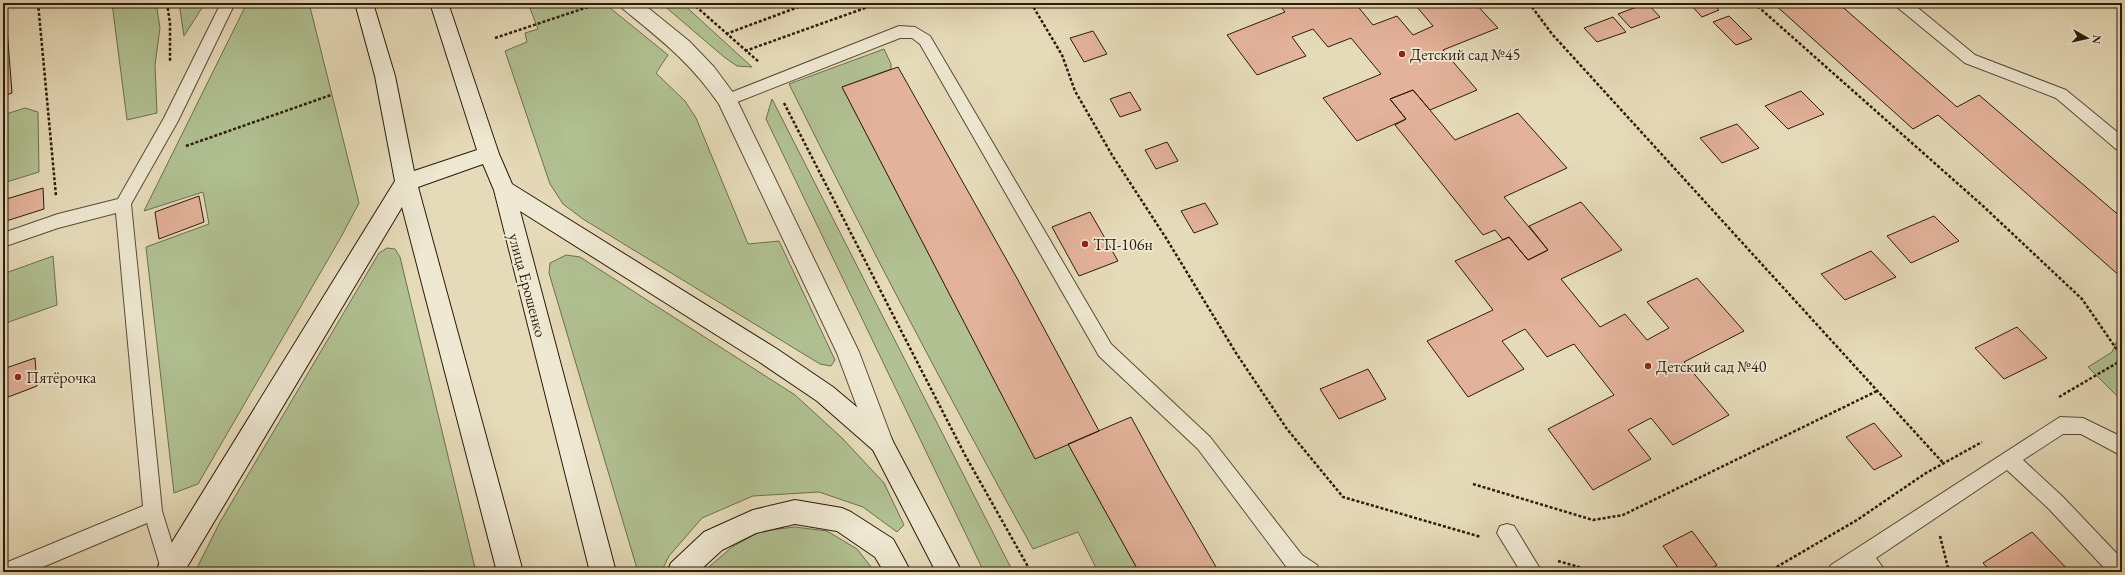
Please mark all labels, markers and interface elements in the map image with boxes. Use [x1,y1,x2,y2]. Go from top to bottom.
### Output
north arrow [2067,18,2107,58]
text: N [2089,34,2104,45]
place label: Детский сад №45 [1410,44,1520,65]
marker: Детский сад №45 [1397,49,1407,59]
street label: улица Ерошенко [504,231,551,339]
place label: ТП-106н [1093,234,1153,255]
marker: ТП-106н [1080,239,1090,249]
place label: Детский сад №40 [1656,356,1767,377]
marker: Детский сад №40 [1643,361,1653,371]
place label: Пятёрочка [26,367,97,388]
marker: Пятёрочка [13,372,23,382]

